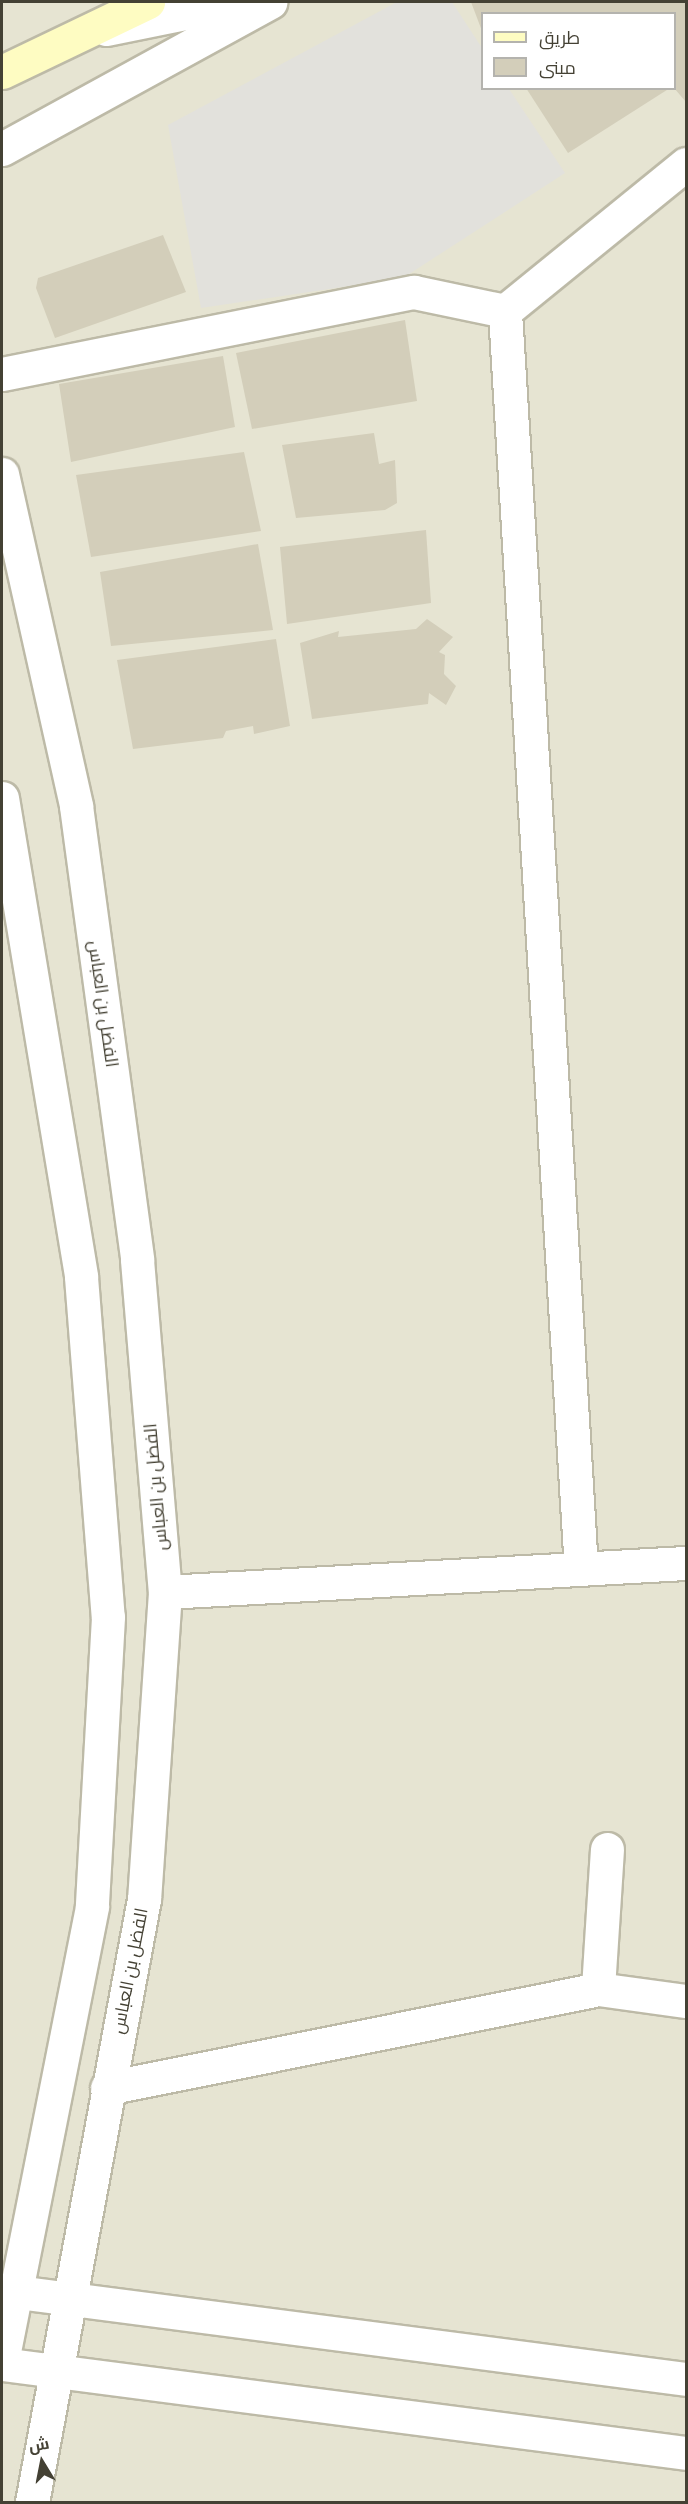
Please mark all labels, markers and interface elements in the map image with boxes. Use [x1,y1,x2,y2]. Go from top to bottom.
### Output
legend [481,12,676,90]
text: طريق [539,26,580,49]
text: مبنى [539,56,576,79]
street label: الفضل بن العباس [83,939,123,1069]
street label: الفضل بن العباس [140,1422,172,1552]
street label: الفضل بن العباس [107,1906,153,2036]
north arrow [12,2432,72,2492]
text: ش [27,2433,51,2456]

